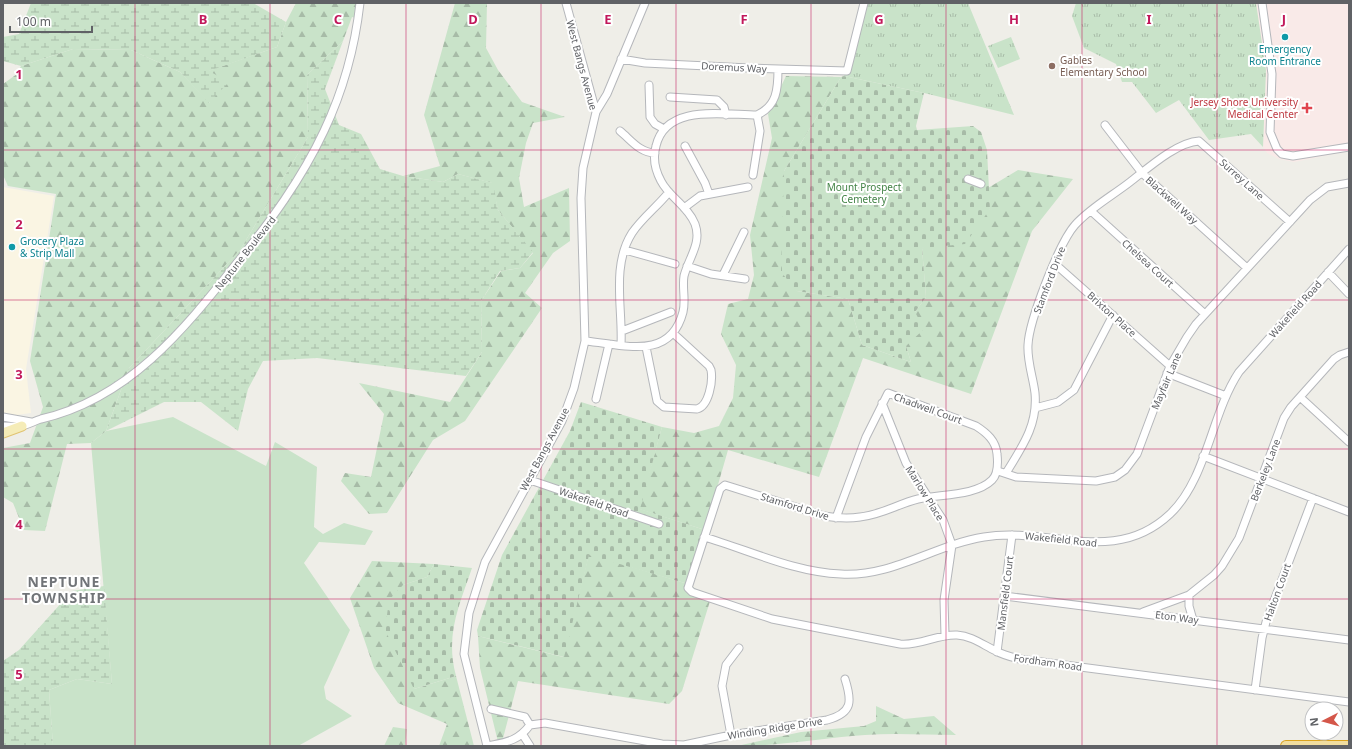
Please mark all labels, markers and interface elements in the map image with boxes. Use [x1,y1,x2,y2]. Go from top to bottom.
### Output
scale bar [10,8,92,34]
text: B [199,10,207,28]
text: C [334,10,342,28]
text: D [468,10,478,28]
text: E [604,10,612,28]
text: F [740,10,748,28]
text: G [874,10,884,28]
text: H [1009,10,1019,28]
text: I [1146,10,1152,28]
text: J [1281,10,1286,28]
text: 100 m [16,13,51,30]
street label: West Bangs Avenue [563,18,601,112]
marker: Emergency Room Entrance [1280,32,1290,42]
place label: Emergency Room Entrance [1249,42,1321,68]
place label: Gables Elementary School [1060,53,1147,79]
street label: Doremus Way [701,58,768,76]
marker: Gables Elementary School [1047,61,1057,71]
text: 1 [15,65,23,83]
place label: Jersey Shore University Medical Center [1190,95,1299,121]
marker: Jersey Shore University Medical Center [1301,102,1313,114]
street label: Surrey Lane [1217,155,1268,203]
street label: Blackwell Way [1143,173,1202,228]
park label: Mount Prospect Cemetery [827,180,902,206]
street label: Neptune Boulevard [211,213,279,293]
text: 2 [15,215,23,233]
place label: Grocery Plaza & Strip Mall [20,234,84,260]
street label: Chelsea Court [1119,236,1177,290]
marker: Grocery Plaza & Strip Mall [7,242,17,252]
street label: Stamford Drive [1030,244,1068,316]
street label: Wakefield Road [1265,277,1325,341]
street label: Brixton Place [1084,288,1140,340]
street label: Mayfair Lane [1148,350,1184,412]
text: 3 [15,365,23,383]
street label: Chadwell Court [892,389,964,427]
street label: West Bangs Avenue [516,404,572,493]
street label: Berkeley Lane [1247,437,1283,503]
street label: Marlow Place [903,463,948,523]
street label: Wakefield Road [557,484,631,520]
street label: Stamford Drive [759,489,831,523]
text: 4 [15,515,23,533]
street label: Wakefield Road [1024,528,1098,550]
street label: Mansfield Court [993,555,1017,631]
street label: Halton Court [1260,561,1294,623]
district label: NEPTUNE TOWNSHIP [22,572,106,607]
street label: Eton Way [1154,607,1201,627]
street label: Fordham Road [1013,650,1083,674]
text: 5 [15,665,23,683]
north arrow [1304,701,1344,741]
street label: Winding Ridge Drive [727,714,824,742]
text: N [1306,717,1321,727]

